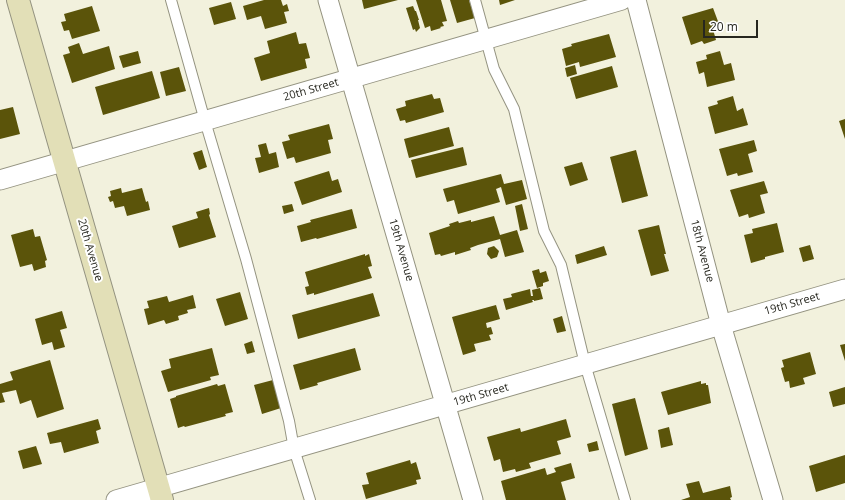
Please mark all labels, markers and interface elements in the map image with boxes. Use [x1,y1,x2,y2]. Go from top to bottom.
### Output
scale bar [705,12,760,38]
text: 20 m [710,18,738,35]
street label: 20th Street [282,76,340,104]
street label: 20th Avenue [75,217,105,283]
street label: 19th Avenue [386,217,416,283]
street label: 18th Avenue [687,218,717,284]
street label: 19th Street [763,290,821,318]
street label: 19th Street [452,381,510,409]

